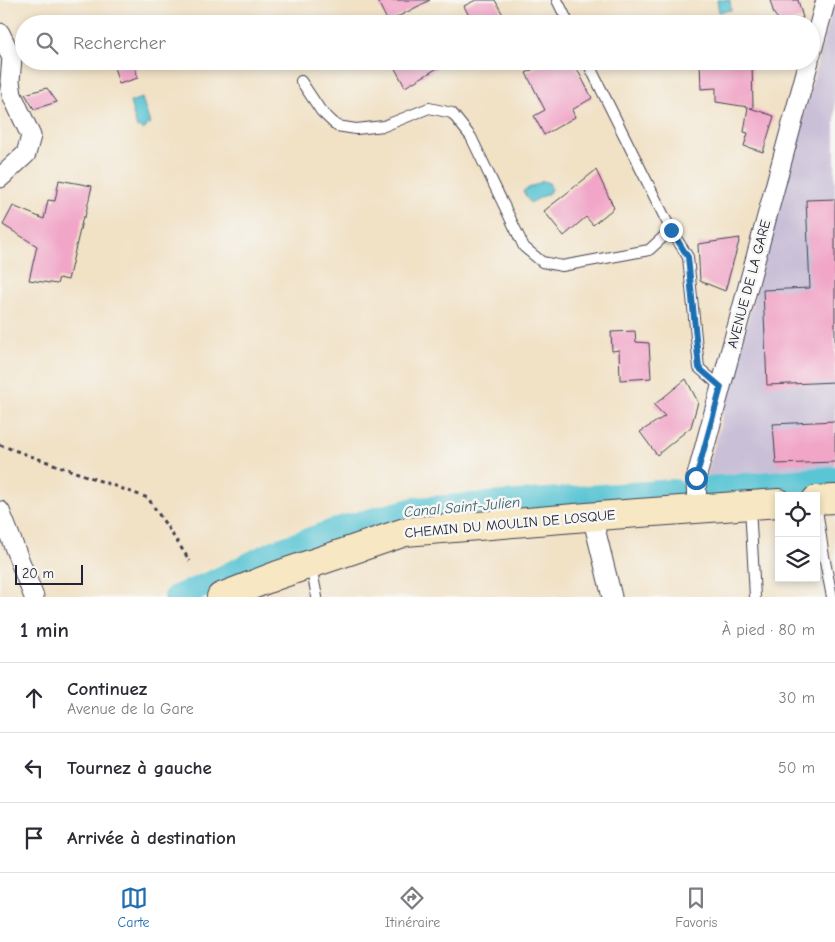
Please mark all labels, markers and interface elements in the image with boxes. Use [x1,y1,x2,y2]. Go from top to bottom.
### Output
search box [15,15,820,70]
icon: search [33,29,61,57]
text: Rechercher [73,32,166,54]
street label: AVENUE DE LA GARE [724,218,774,350]
route end [660,219,683,242]
route start [685,467,708,490]
map controls [775,492,820,582]
button: locate [775,492,820,537]
water label: Canal Saint-Julien [403,493,521,521]
street label: CHEMIN DU MOULIN DE LOSQUE [404,506,616,542]
button: layers [775,537,820,582]
scale bar [15,562,82,585]
text: 20 m [22,565,54,582]
text: 1 min [20,618,69,642]
text: À pied · 80 m [722,621,815,639]
text: Continuez [67,678,147,700]
icon: ahead [20,684,48,712]
text: 30 m [779,689,815,707]
text: Avenue de la Gare [67,700,194,718]
icon: left [20,754,48,782]
text: Tournez à gauche [67,757,212,779]
text: 50 m [778,759,815,777]
icon: arrive [20,824,48,852]
text: Arrivée à destination [67,827,236,849]
tab: Carte [118,884,150,931]
tab: Itinéraire [385,884,440,931]
tab: Favoris [675,884,717,931]

